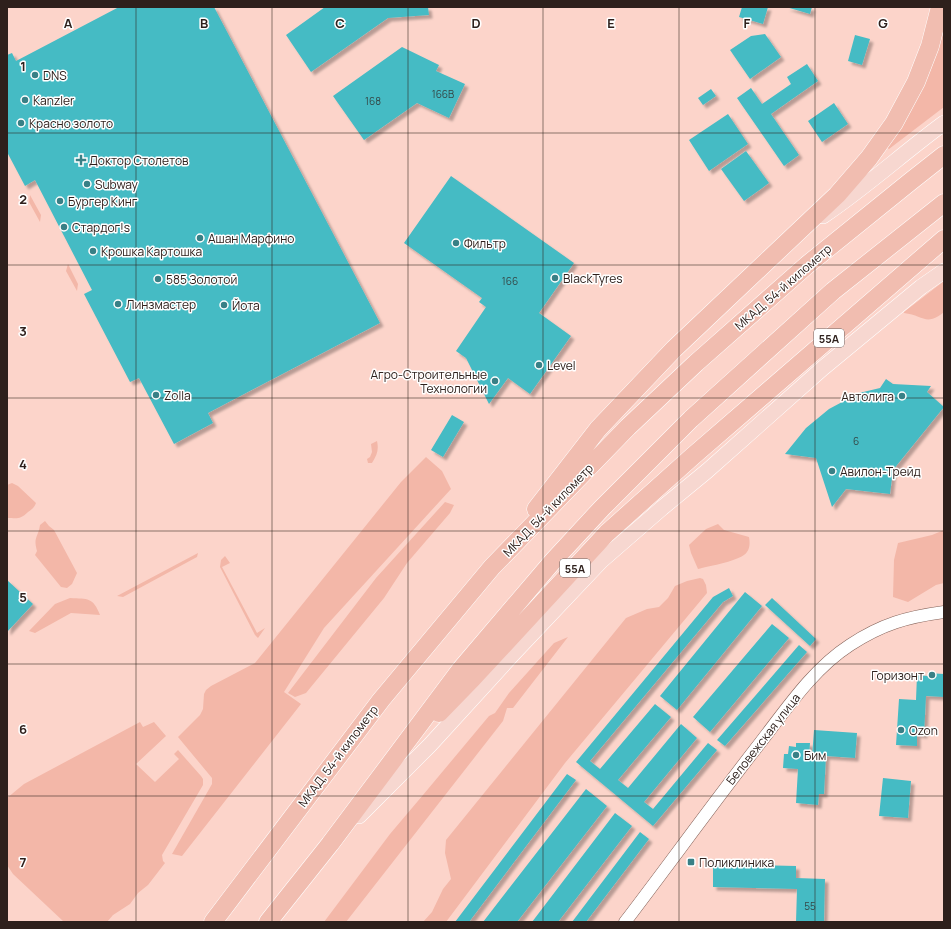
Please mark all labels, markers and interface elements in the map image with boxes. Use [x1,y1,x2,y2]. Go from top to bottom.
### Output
text: A [64,14,73,32]
text: B [200,14,208,32]
text: C [335,14,345,32]
text: D [471,14,481,32]
text: E [607,14,615,32]
text: F [744,14,751,32]
text: G [878,14,888,32]
text: 1 [20,57,26,75]
place label: DNS [43,67,67,84]
marker: DNS [30,70,40,80]
house number: 166В [432,87,454,101]
place label: Kanzler [33,92,75,109]
house number: 168 [365,94,381,108]
marker: Kanzler [20,95,30,105]
place label: Красно золото [29,115,113,132]
marker: Красно золото [16,118,26,128]
place label: Доктор Столетов [89,152,189,169]
marker: Доктор Столетов [76,155,86,165]
place label: Subway [95,176,139,193]
marker: Subway [82,179,92,189]
text: 2 [19,190,27,208]
place label: Бургер Кинг [68,193,138,210]
marker: Бургер Кинг [55,196,65,206]
place label: Стардог!s [72,219,130,236]
marker: Стардог!s [59,222,69,232]
place label: Ашан Марфино [208,230,294,247]
marker: Ашан Марфино [195,233,205,243]
place label: Фильтр [464,235,506,252]
marker: Фильтр [451,238,461,248]
street label: МКАД, 54-й километр [731,240,835,334]
place label: Крошка Картошка [101,243,202,260]
marker: Крошка Картошка [88,246,98,256]
place label: BlackTyres [563,270,623,287]
place label: 585 Золотой [166,271,237,288]
marker: BlackTyres [550,273,560,283]
marker: 585 Золотой [153,274,163,284]
house number: 166 [502,274,518,288]
place label: Линзмастер [126,296,196,313]
place label: Йота [232,297,260,314]
marker: Линзмастер [113,299,123,309]
marker: Йота [219,300,229,310]
text: 3 [19,322,27,340]
road number: 55А [814,329,844,347]
place label: Level [547,357,576,374]
marker: Level [534,360,544,370]
place label: Агро-Строительные Технологии [371,366,487,397]
marker: Агро-Строительные Технологии [490,376,500,386]
place label: Zolla [164,387,191,404]
place label: Автолига [841,388,894,405]
marker: Zolla [151,390,161,400]
marker: Автолига [897,391,907,401]
house number: 6 [853,434,859,448]
text: 4 [19,455,27,473]
street label: МКАД, 54-й километр [499,460,597,560]
place label: Авилон-Трейд [840,463,921,480]
marker: Авилон-Трейд [827,466,837,476]
road number: 55А [560,559,590,577]
text: 5 [19,588,27,606]
place label: Горизонт [871,667,924,684]
marker: Горизонт [927,670,937,680]
street label: Беловежская улица [722,690,804,788]
street label: МКАД, 54-й километр [294,702,382,810]
text: 6 [19,720,27,738]
place label: Ozon [909,722,938,739]
marker: Ozon [896,725,906,735]
place label: Бим [804,747,826,764]
marker: Бим [791,750,801,760]
text: 7 [20,853,27,871]
place label: Поликлиника [699,854,774,871]
marker: Поликлиника [686,857,696,867]
house number: 55 [804,899,816,913]

